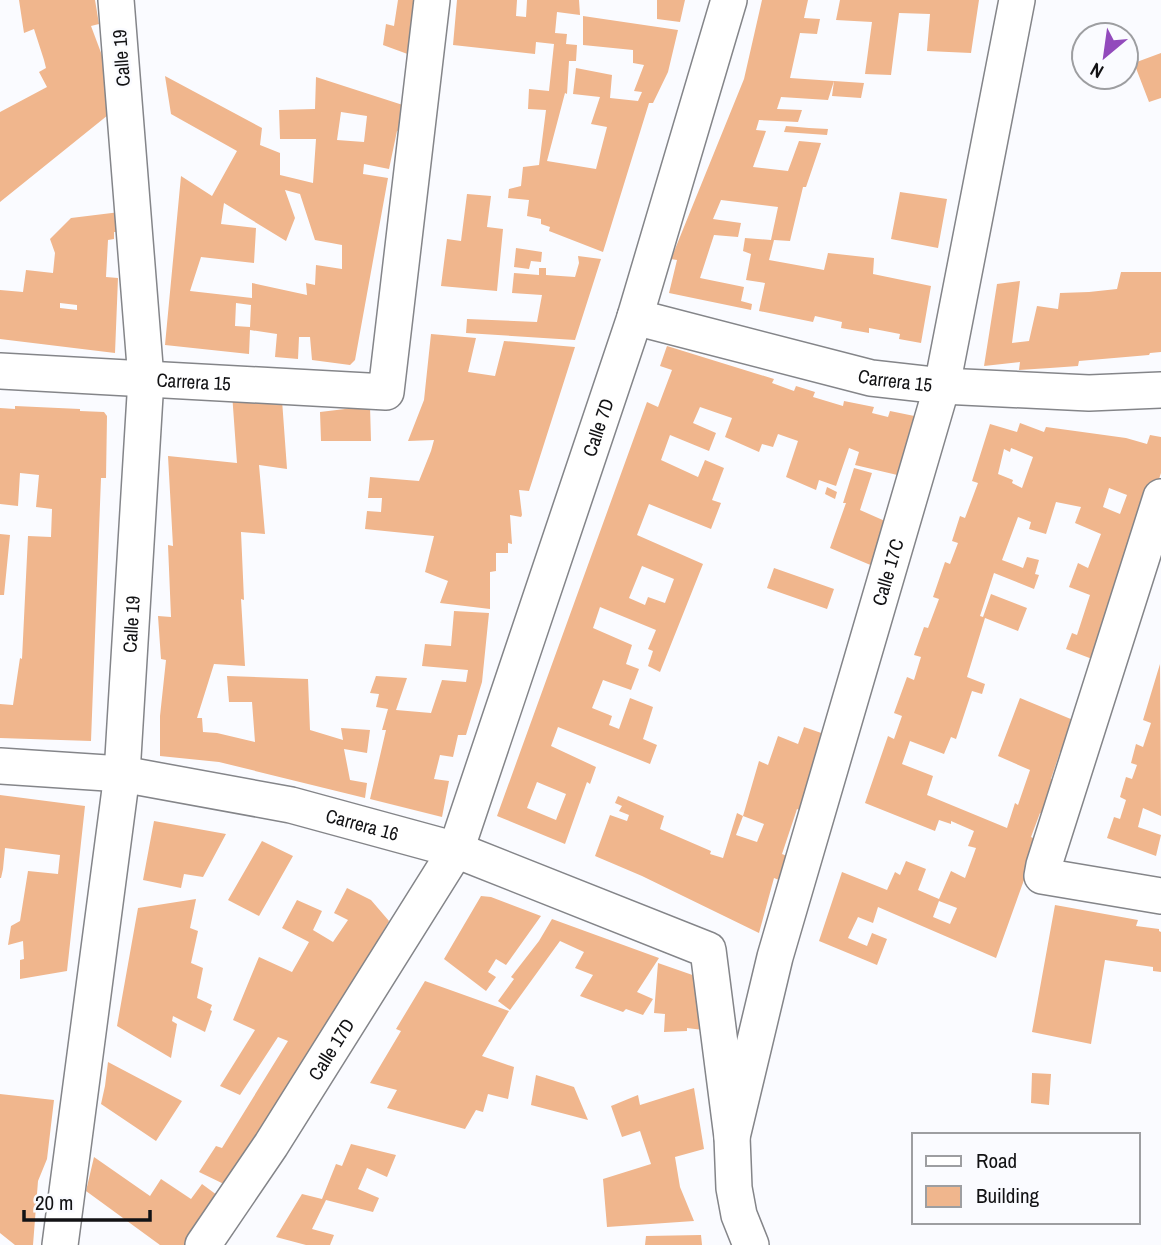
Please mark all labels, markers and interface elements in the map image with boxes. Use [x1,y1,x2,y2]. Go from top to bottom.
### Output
north arrow [1070,21,1140,91]
street label: Calle 19 [106,29,136,87]
text: N [1086,57,1108,85]
street label: Carrera 15 [855,362,934,398]
street label: Carrera 15 [156,367,232,397]
street label: Calle 7D [576,395,620,460]
street label: Calle 17C [865,536,910,609]
street label: Calle 19 [116,595,146,654]
street label: Carrera 16 [323,802,402,847]
street label: Calle 17D [302,1013,360,1085]
legend [912,1133,1140,1224]
text: Road [976,1146,1017,1175]
scale bar [24,1178,150,1222]
text: Building [976,1181,1040,1210]
text: 20 m [35,1188,73,1217]

